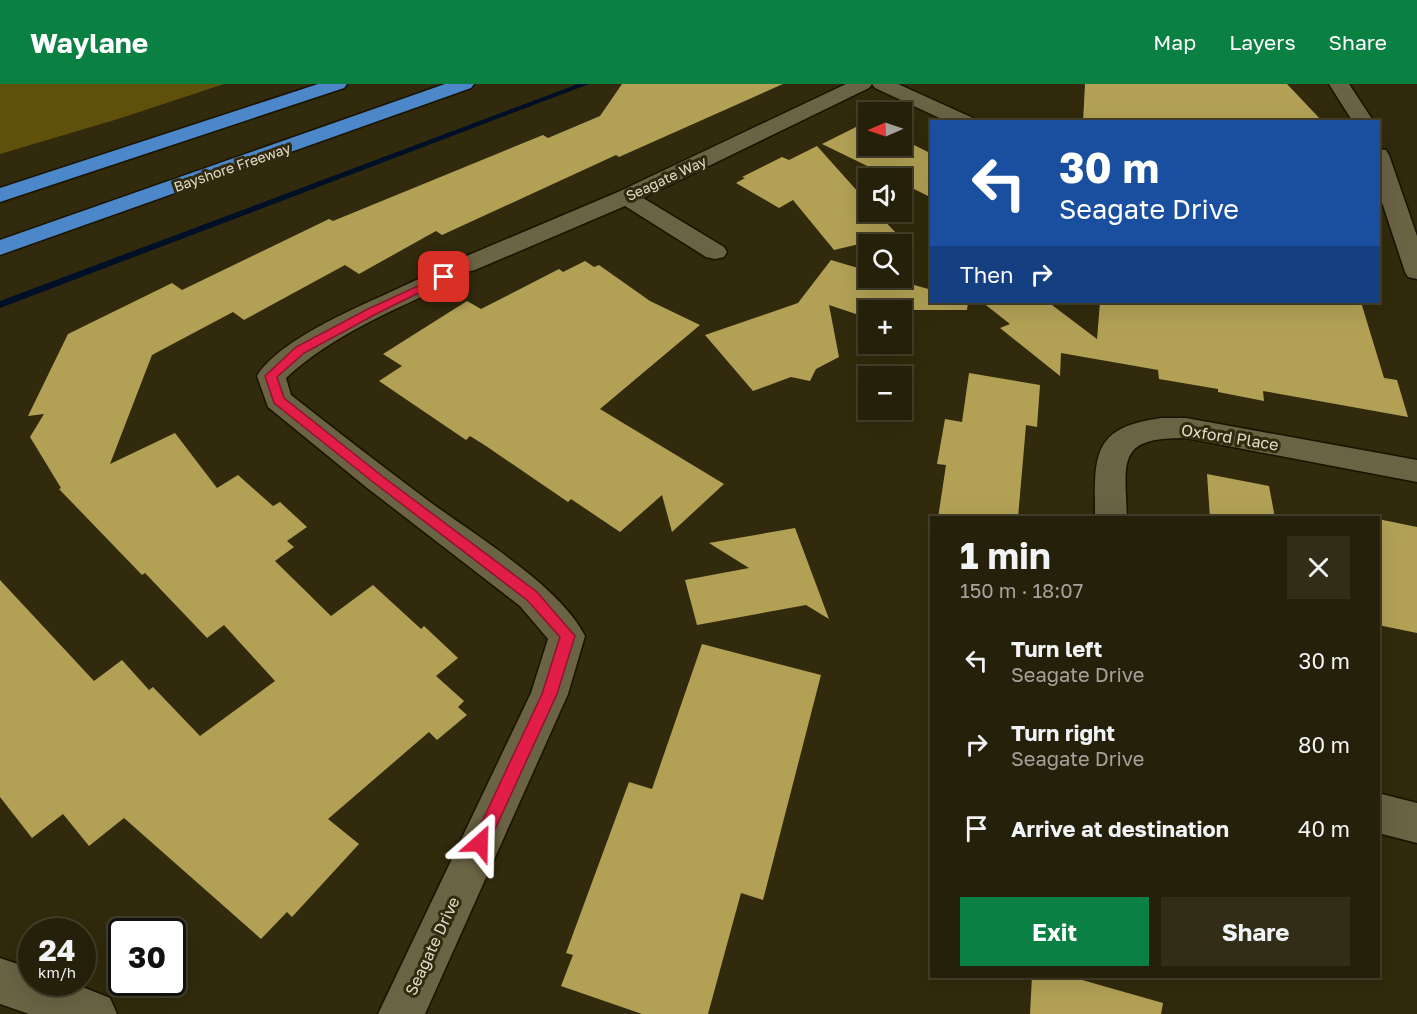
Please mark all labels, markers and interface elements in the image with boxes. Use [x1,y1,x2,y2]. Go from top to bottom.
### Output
text: Waylane [30,26,148,59]
text: Map [1153,29,1196,55]
text: Layers [1229,29,1296,55]
text: Share [1329,29,1387,55]
north arrow [858,102,912,156]
map controls [858,102,912,420]
street label: Bayshore Freeway [171,139,293,195]
text: 30 m [1059,142,1159,192]
icon: left [960,144,1038,222]
street label: Seagate Way [623,152,709,204]
button: sound [858,168,912,222]
text: Seagate Drive [1059,193,1239,225]
button: search [858,234,912,288]
pin [418,251,469,302]
icon: right [1025,258,1058,291]
icon: arrive [427,260,460,293]
text: Then [960,261,1013,288]
button: + [858,300,912,354]
button: − [858,366,912,420]
street label: Oxford Place [1180,419,1280,455]
text: 1 min [960,534,1051,577]
button: close [1287,536,1350,599]
text: 150 m · 18:07 [960,578,1083,602]
text: Turn left [1011,635,1102,662]
icon: left [960,644,993,677]
text: 30 m [1299,647,1350,674]
text: Seagate Drive [1011,662,1144,686]
text: Turn right [1011,719,1115,746]
icon: right [960,728,993,761]
text: 80 m [1298,731,1350,758]
text: Seagate Drive [1011,746,1144,770]
position arrow [448,811,512,875]
icon: arrive [960,812,993,845]
text: Arrive at destination [1011,815,1229,842]
text: 40 m [1298,815,1350,842]
street label: Seagate Drive [400,893,464,999]
button: Exit [960,897,1149,966]
button: Share [1161,897,1350,966]
speed limit sign: 30 [108,918,186,996]
text: 24 [38,932,76,968]
text: km/h [38,963,76,981]

